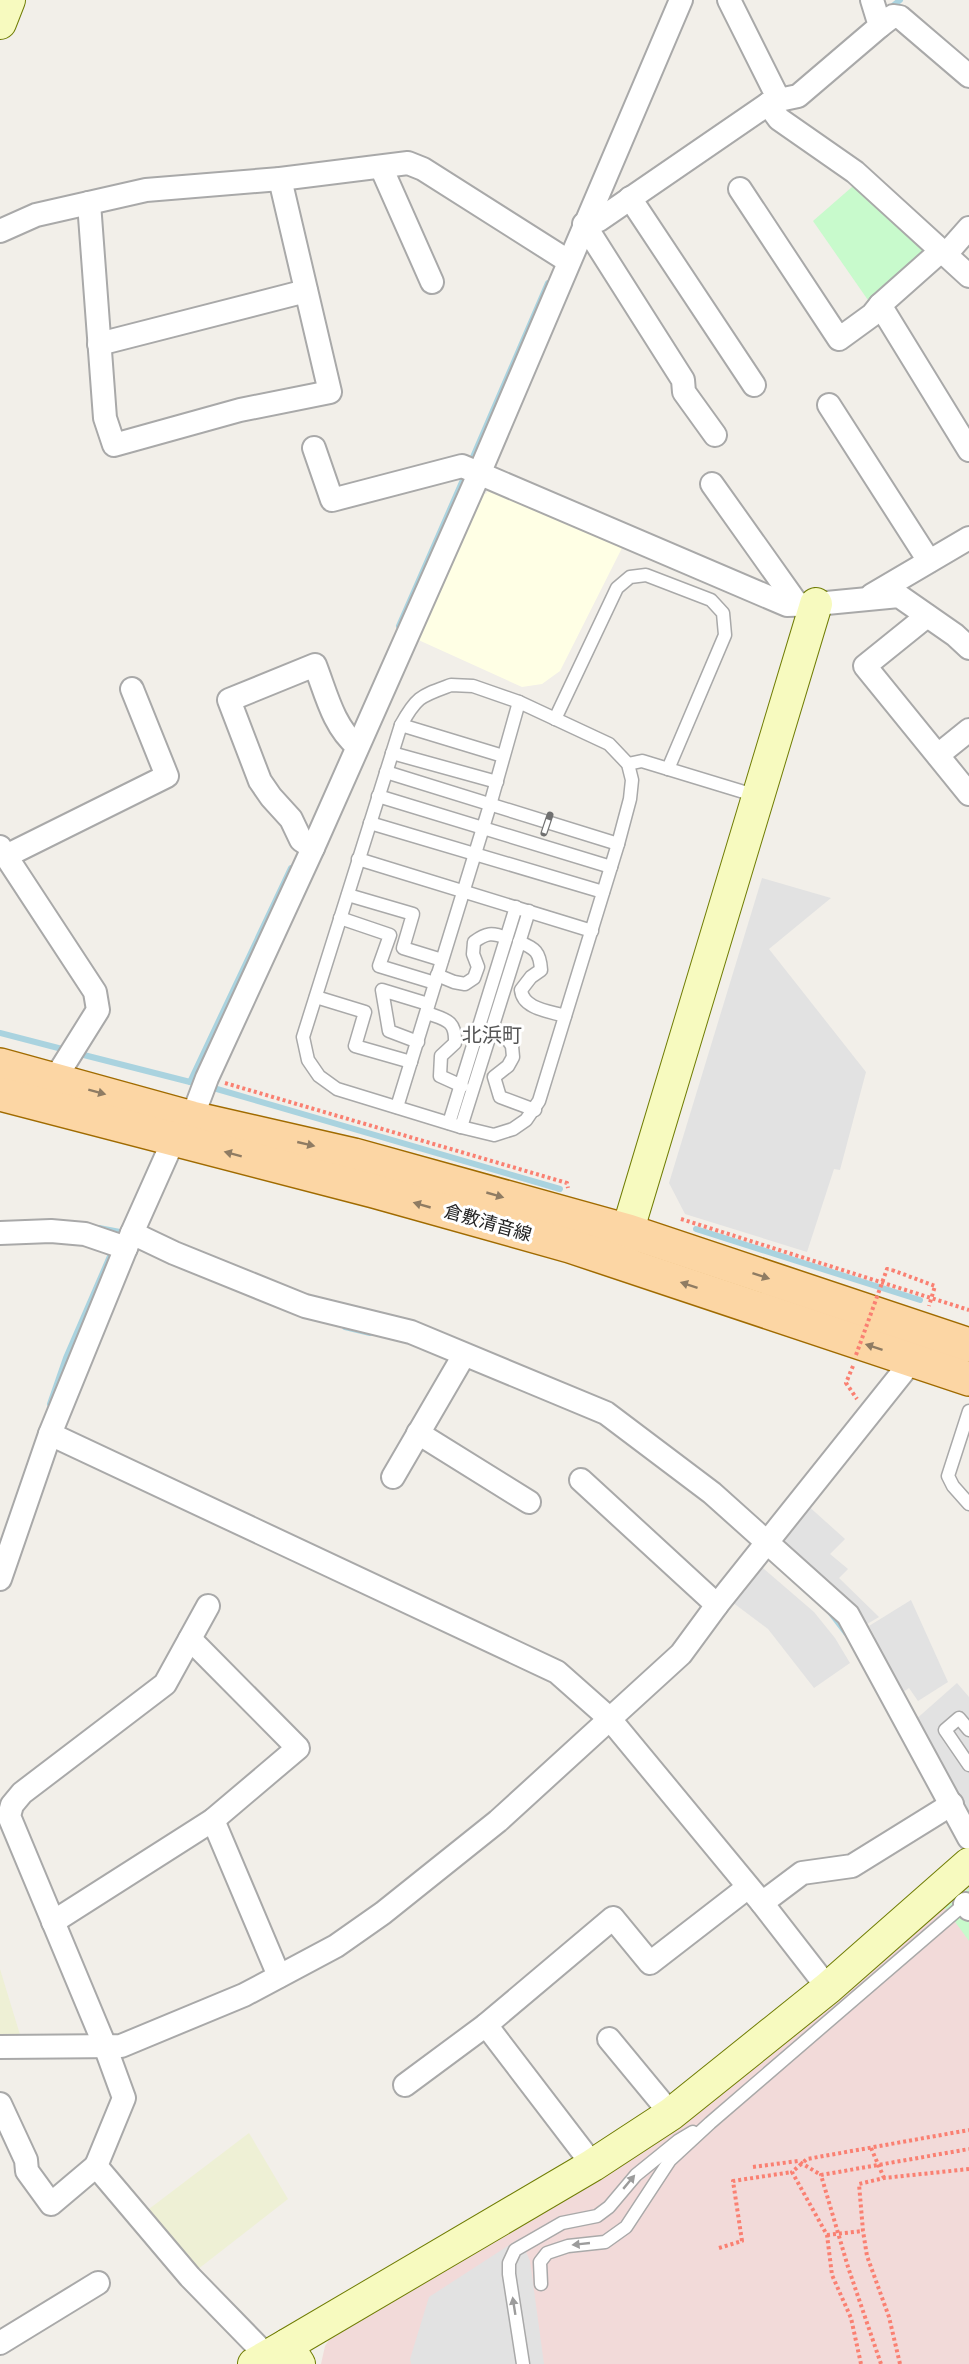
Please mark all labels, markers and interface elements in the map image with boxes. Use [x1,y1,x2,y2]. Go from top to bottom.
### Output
district label: 北浜町 [462,1022,522,1048]
one-way arrow [88,1088,106,1097]
one-way arrow [297,1140,315,1150]
one-way arrow [224,1149,242,1159]
one-way arrow [485,1190,504,1200]
one-way arrow [413,1199,431,1209]
street label: 倉敷清音線 [442,1199,535,1246]
one-way arrow [752,1272,770,1281]
one-way arrow [680,1280,698,1289]
one-way arrow [865,1342,883,1351]
one-way arrow [623,2175,635,2190]
one-way arrow [571,2239,590,2249]
one-way arrow [509,2297,518,2316]

